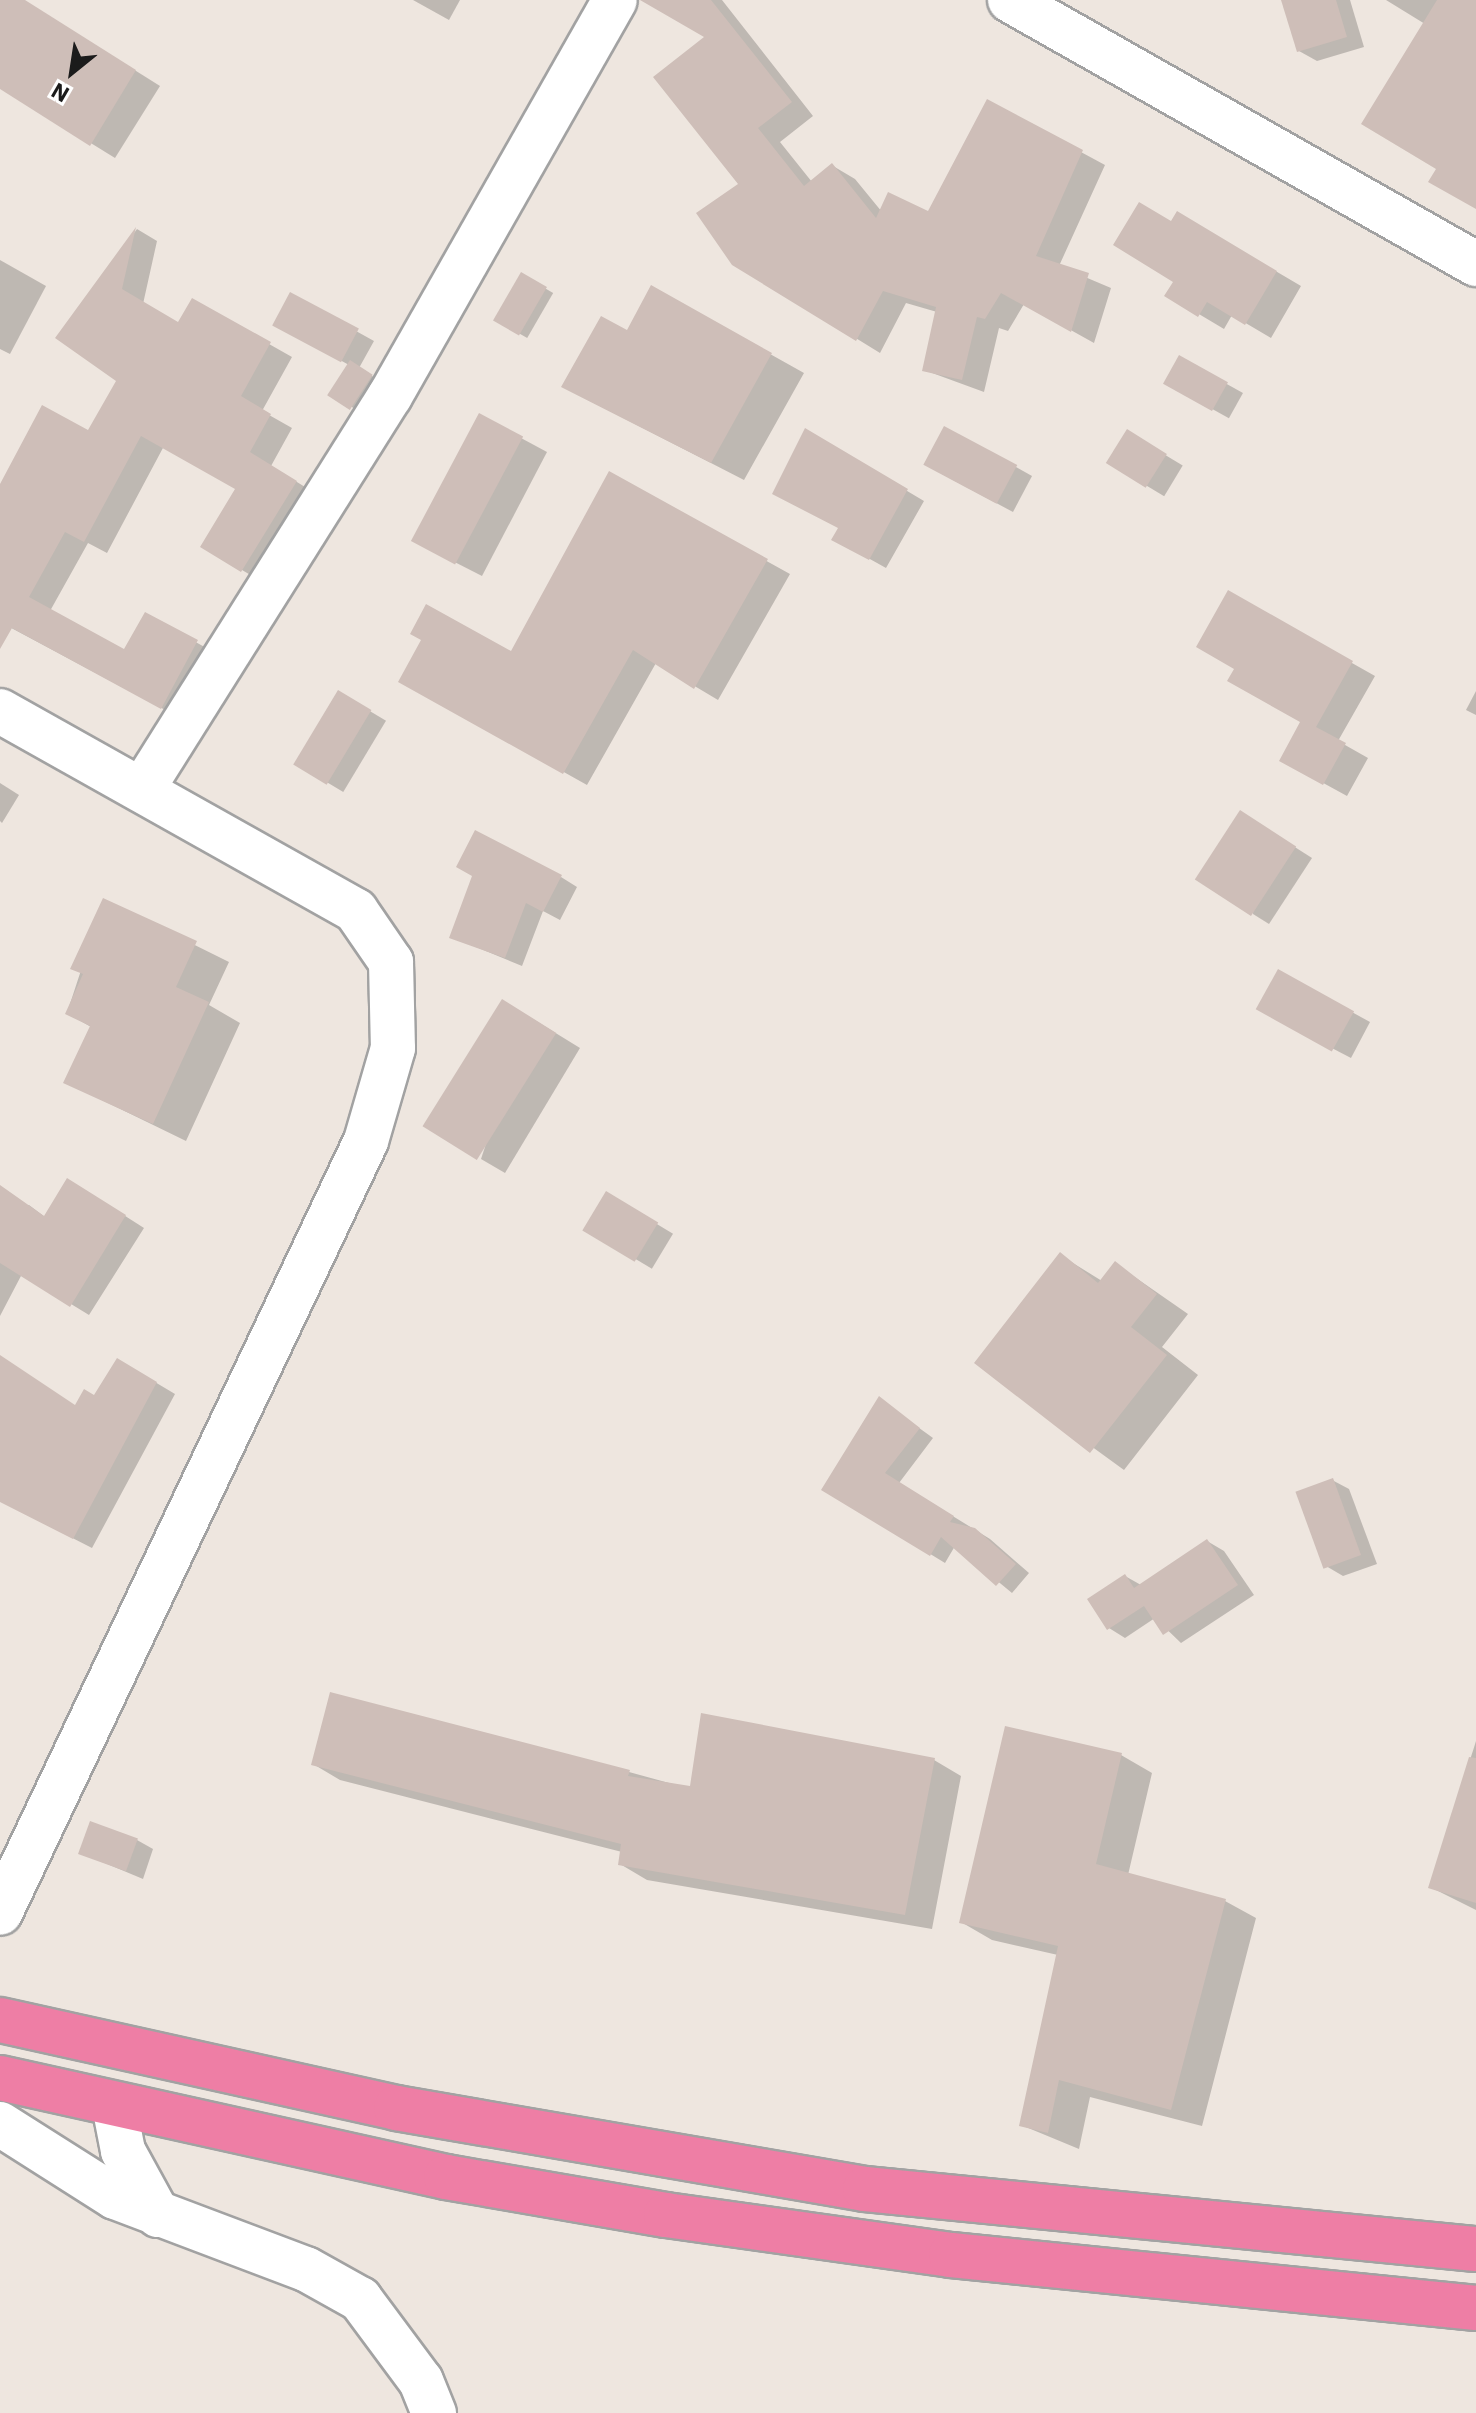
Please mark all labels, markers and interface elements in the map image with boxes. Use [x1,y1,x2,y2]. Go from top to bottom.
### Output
north arrow [32,32,112,112]
text: N [46,77,74,110]

